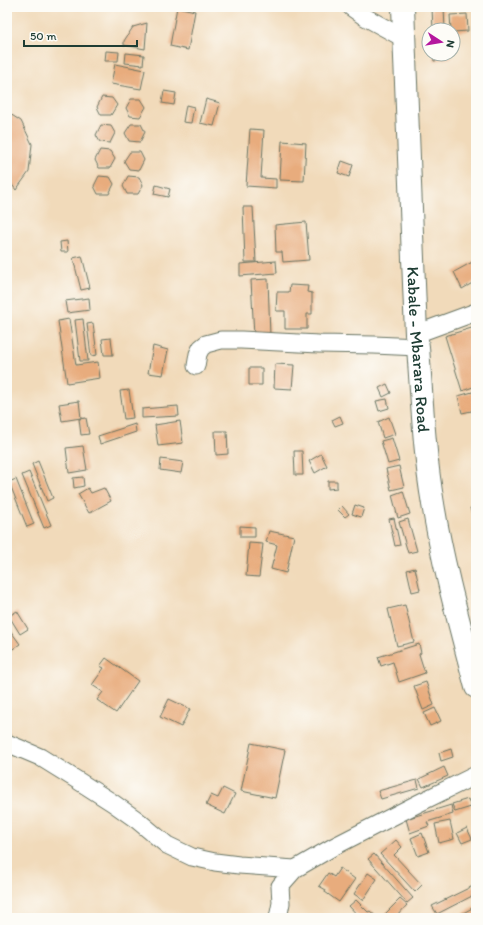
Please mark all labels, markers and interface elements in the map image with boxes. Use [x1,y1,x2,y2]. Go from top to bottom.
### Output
scale bar [24,22,137,48]
north arrow [421,22,461,62]
text: 50 m [30,29,56,43]
text: N [443,39,457,49]
street label: Kabale - Mbarara Road [403,266,434,434]

